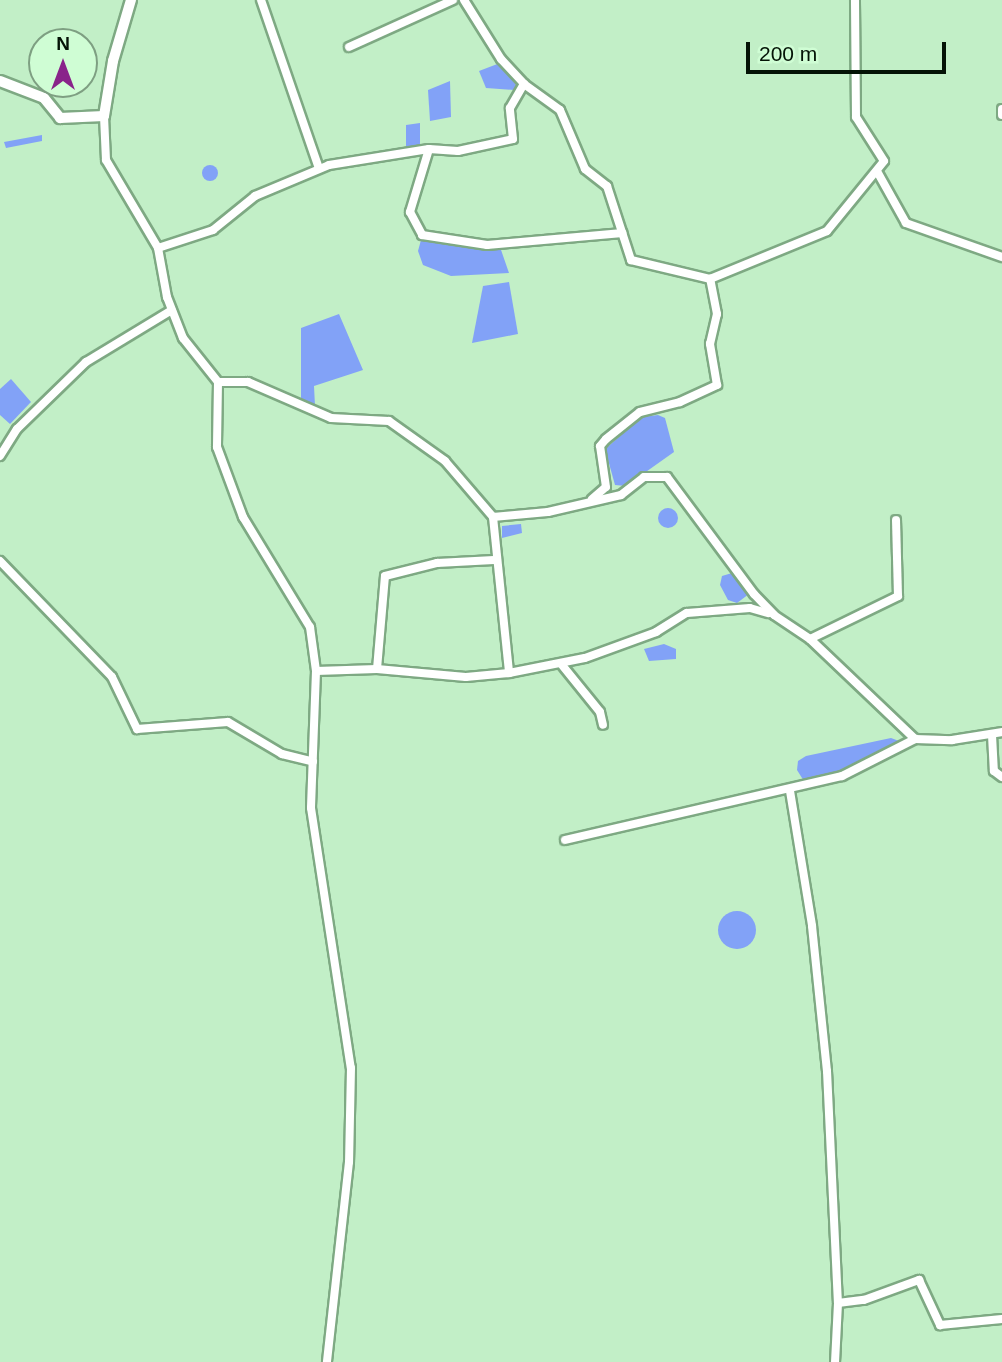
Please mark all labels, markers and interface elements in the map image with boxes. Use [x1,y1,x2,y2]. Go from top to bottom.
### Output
north arrow [28,28,98,98]
scale bar [750,28,950,72]
text: N [56,33,70,54]
text: 200 m [759,42,817,65]

